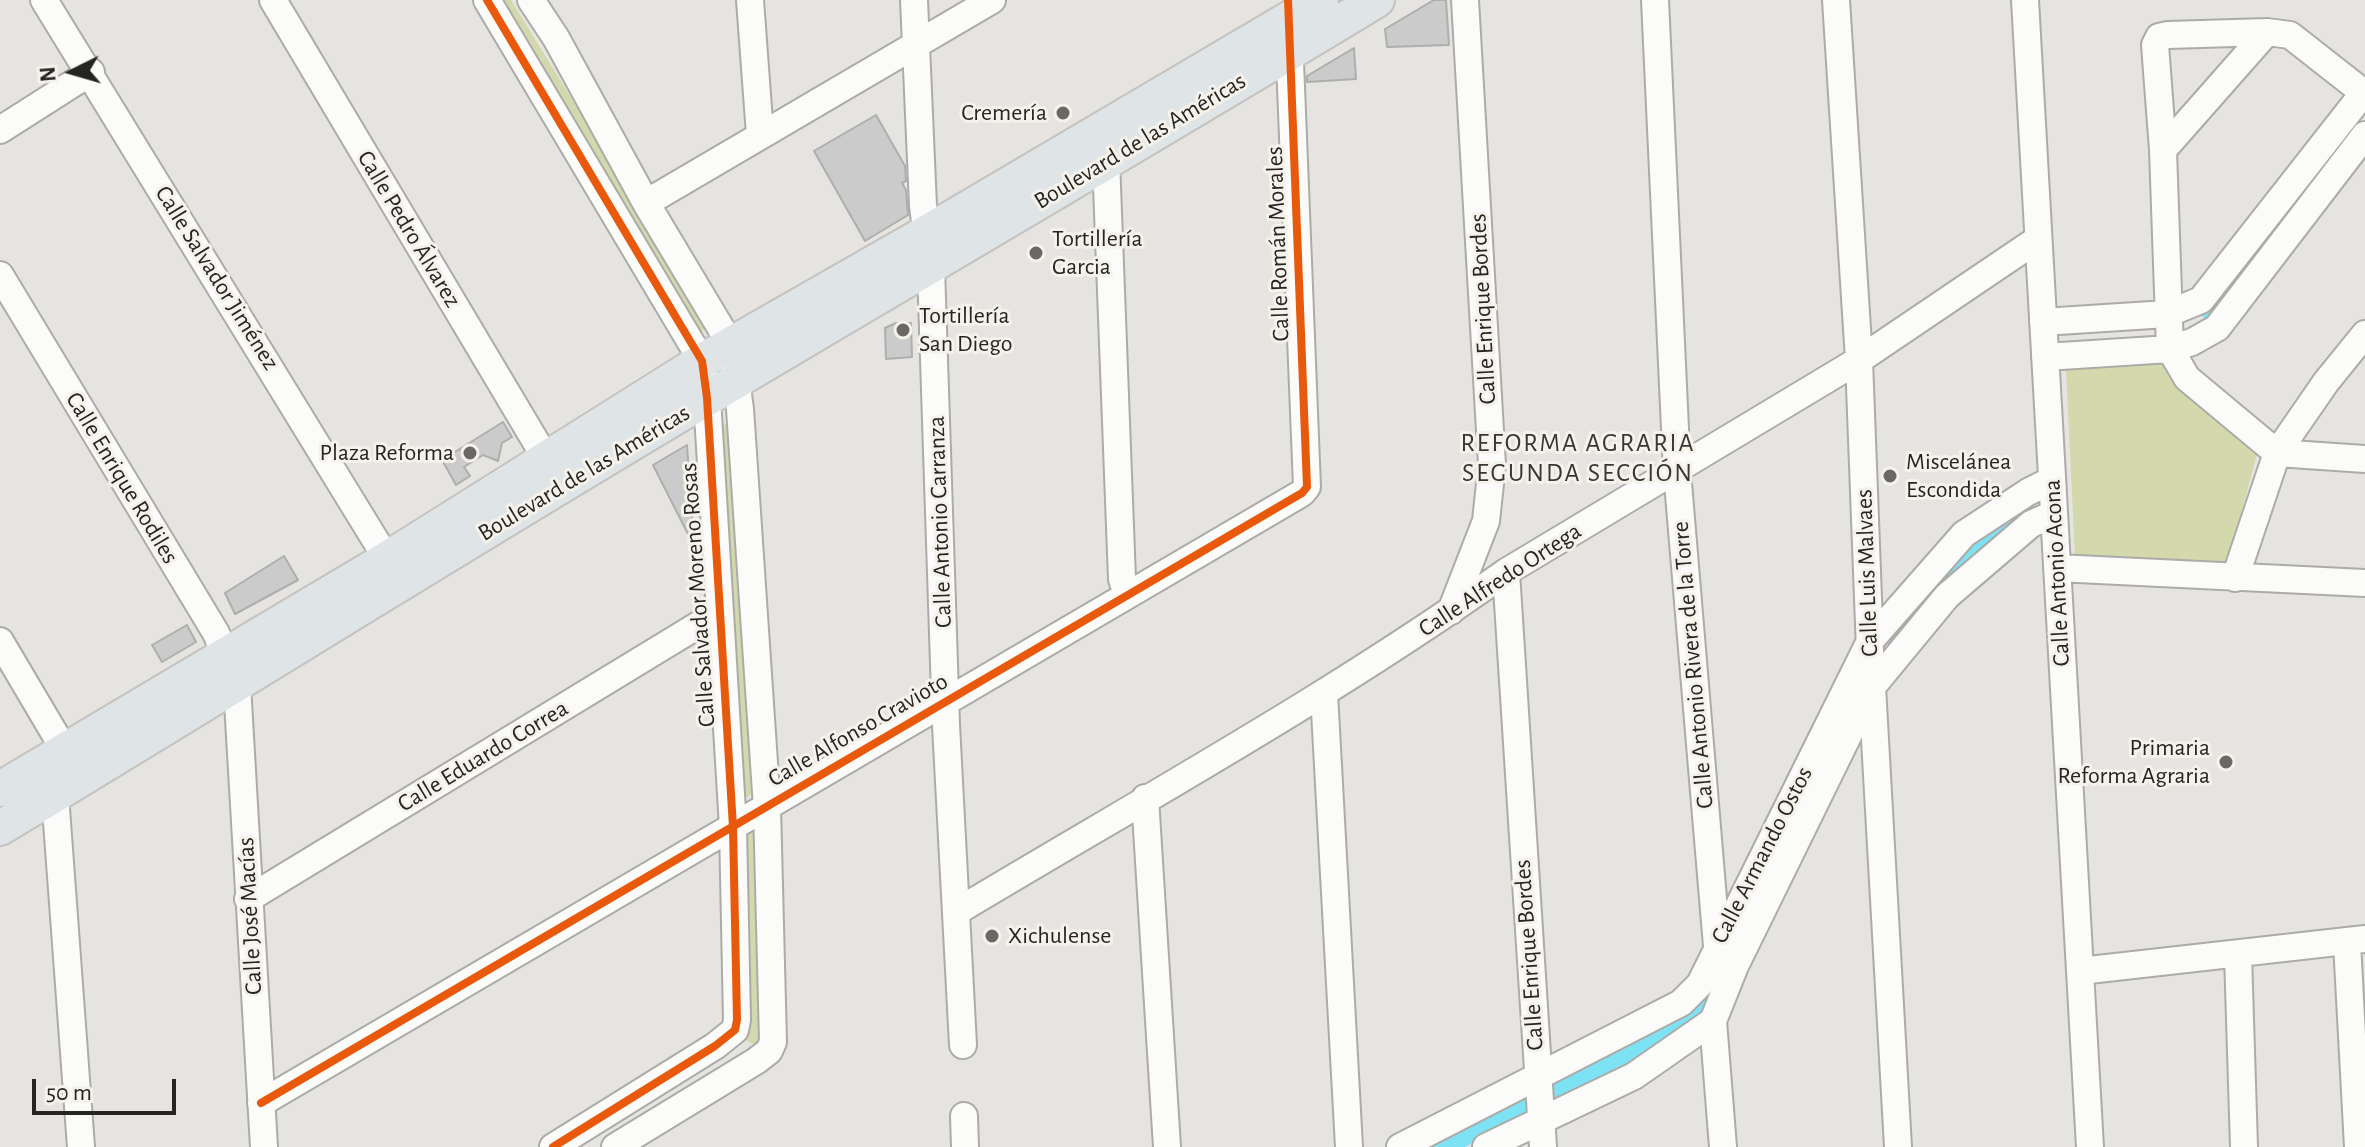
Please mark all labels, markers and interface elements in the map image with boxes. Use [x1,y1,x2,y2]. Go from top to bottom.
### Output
north arrow [32,32,112,112]
text: N [36,66,60,83]
street label: Boulevard de las Américas [1029,66,1251,216]
place label: Cremería [961,99,1047,127]
marker: Cremería [1054,104,1072,122]
street label: Calle Pedro Álvarez [351,145,467,313]
street label: Calle Román Morales [1260,146,1296,342]
street label: Calle Salvador Jiménez [149,181,285,375]
street label: Calle Enrique Bordes [1464,213,1502,405]
place label: Tortillería Garcia [1052,225,1143,281]
marker: Tortillería Garcia [1027,244,1045,262]
place label: Tortillería San Diego [919,302,1013,358]
marker: Tortillería San Diego [894,321,912,339]
street label: Calle Enrique Rodiles [59,387,185,569]
street label: Boulevard de las Américas [473,398,695,548]
street label: Calle Antonio Carranza [922,416,958,628]
district label: REFORMA AGRARIA SEGUNDA SECCIÓN [1460,427,1696,488]
place label: Plaza Reforma [320,439,454,467]
marker: Plaza Reforma [461,444,479,462]
place label: Miscelánea Escondida [1906,448,2011,504]
street label: Calle Salvador Moreno Rosas [674,462,722,728]
marker: Miscelánea Escondida [1881,467,1899,485]
street label: Calle Antonio Acona [2038,479,2076,667]
street label: Calle Luis Malvaes [1850,489,1884,657]
street label: Calle Alfredo Ortega [1413,517,1587,643]
street label: Calle Antonio Rivera de la Torre [1666,520,1720,810]
street label: Calle Alfonso Cravioto [763,667,953,793]
street label: Calle Eduardo Correa [392,694,574,818]
place label: Primaria Reforma Agraria [2058,734,2210,790]
marker: Primaria Reforma Agraria [2217,753,2235,771]
street label: Calle Armando Ostos [1705,762,1819,948]
street label: Calle José Macías [231,836,269,996]
street label: Calle Enrique Bordes [1508,859,1550,1051]
place label: Xichulense [1008,922,1111,950]
marker: Xichulense [983,927,1001,945]
scale bar [36,1063,180,1113]
text: 50 m [46,1081,92,1105]

